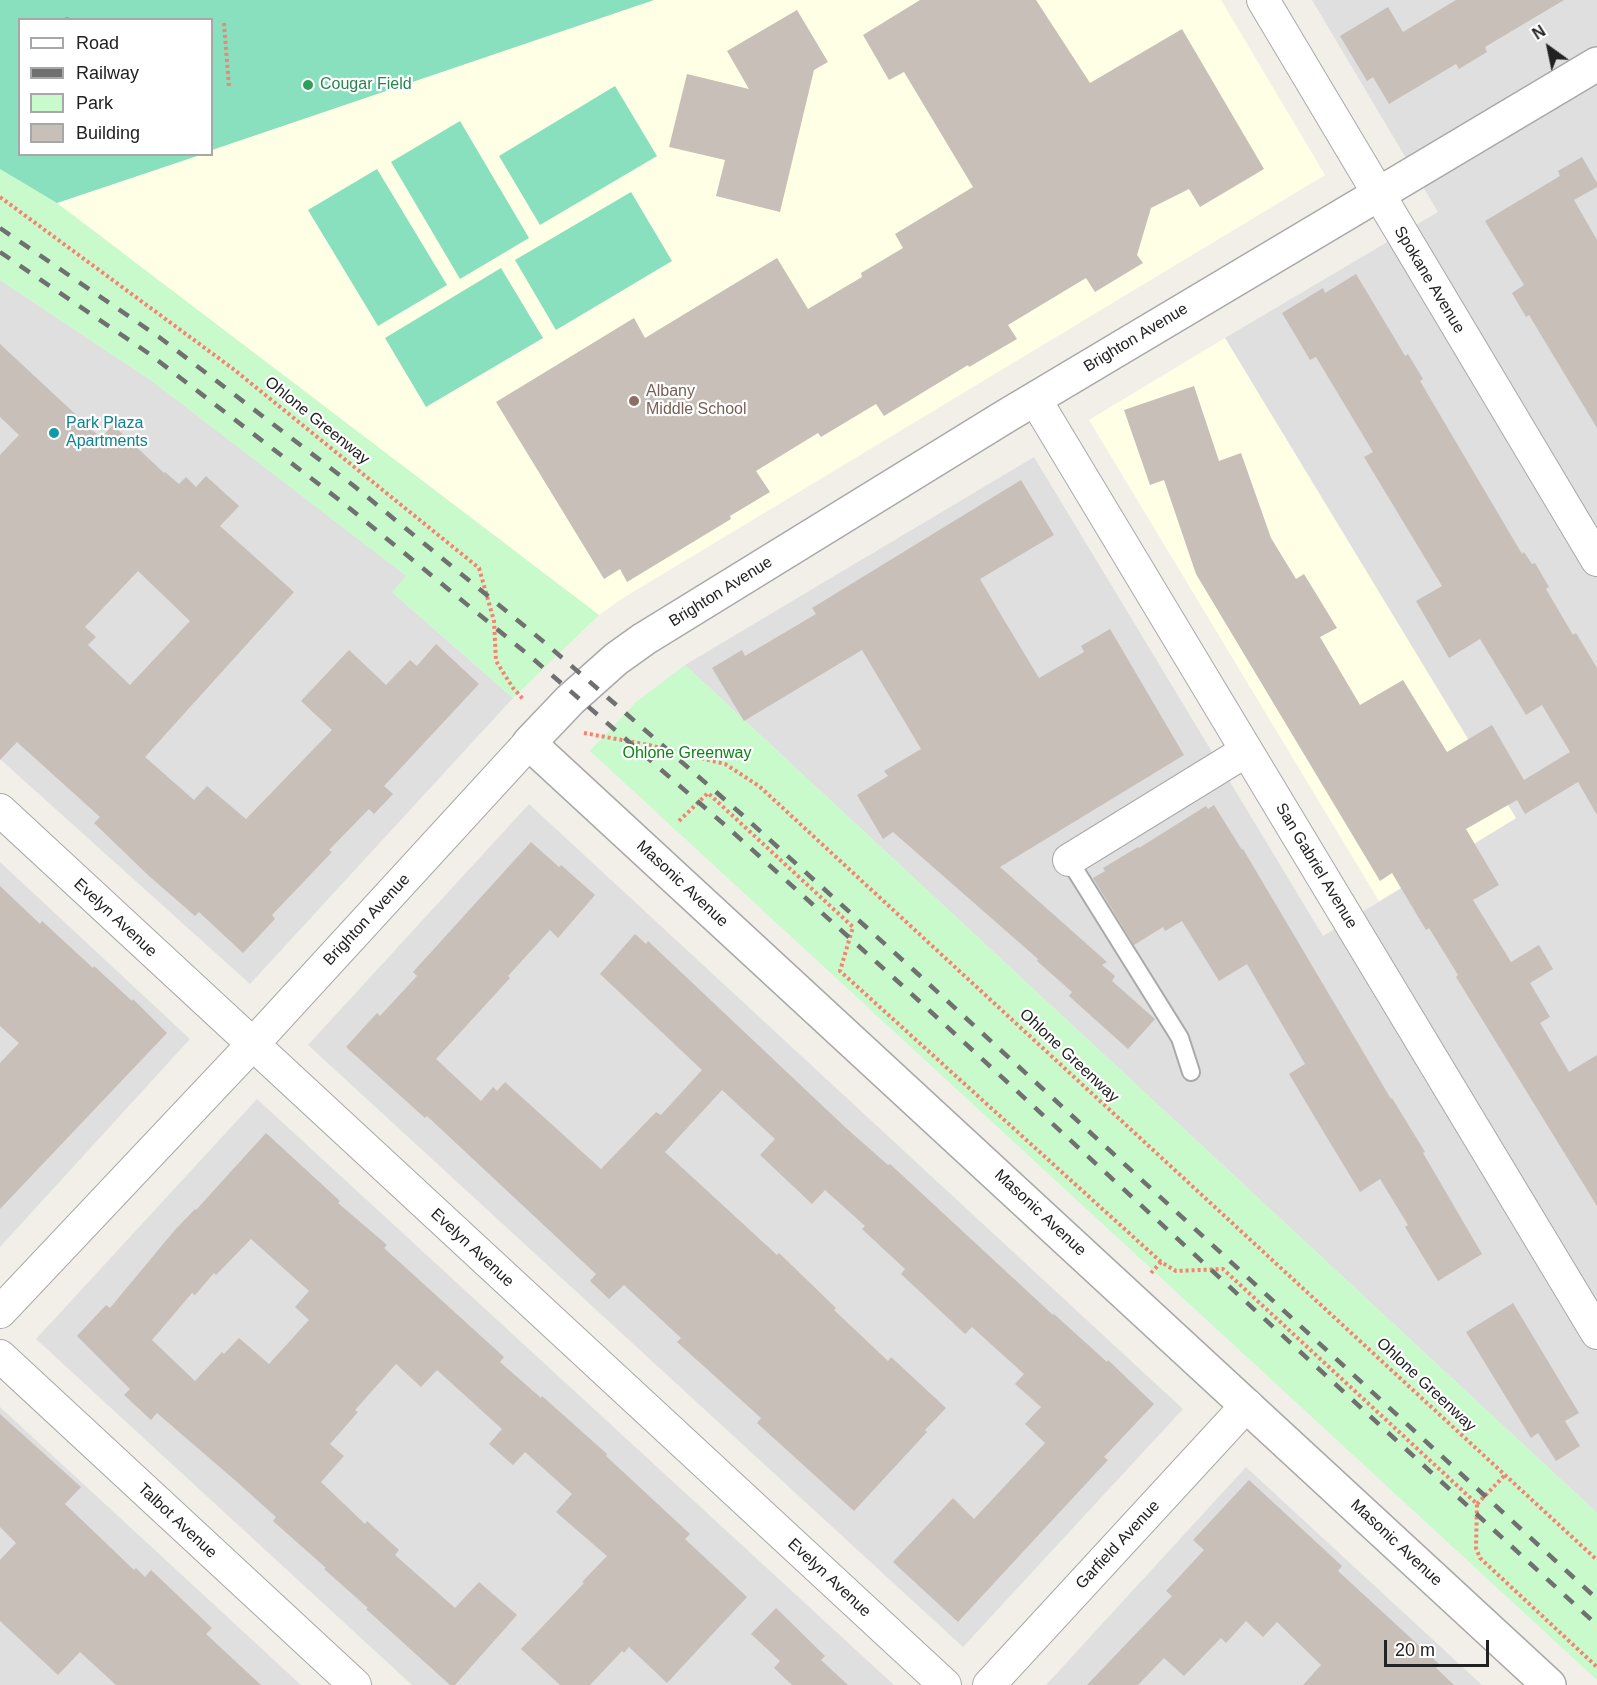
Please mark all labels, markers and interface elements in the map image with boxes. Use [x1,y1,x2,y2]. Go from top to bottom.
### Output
legend [18,18,213,156]
north arrow [1519,18,1579,78]
text: N [1529,22,1548,43]
text: Road [76,33,119,53]
text: Railway [76,63,139,83]
place label: Cougar Field [320,75,412,95]
marker: Cougar Field [301,78,315,92]
text: Park [76,93,113,113]
text: Building [76,123,140,143]
street label: Spokane Avenue [1389,223,1469,337]
street label: Brighton Avenue [1080,299,1192,377]
street label: Ohlone Greenway [261,373,373,469]
place label: Albany Middle School [646,382,746,420]
marker: Albany Middle School [627,394,641,408]
place label: Park Plaza Apartments [66,414,148,452]
marker: Park Plaza Apartments [47,426,61,440]
street label: Brighton Avenue [666,553,776,631]
park label: Ohlone Greenway [623,744,751,764]
street label: San Gabriel Avenue [1271,800,1361,932]
street label: Masonic Avenue [632,837,732,931]
street label: Brighton Avenue [320,870,414,970]
street label: Evelyn Avenue [70,875,160,961]
street label: Ohlone Greenway [1015,1005,1123,1107]
street label: Masonic Avenue [990,1166,1090,1260]
street label: Evelyn Avenue [427,1205,517,1291]
street label: Ohlone Greenway [1372,1334,1480,1436]
street label: Talbot Avenue [133,1479,221,1563]
street label: Masonic Avenue [1346,1496,1446,1590]
street label: Garfield Avenue [1072,1497,1164,1593]
street label: Evelyn Avenue [784,1535,874,1621]
scale bar [1387,1628,1492,1666]
text: 20 m [1395,1640,1435,1660]

